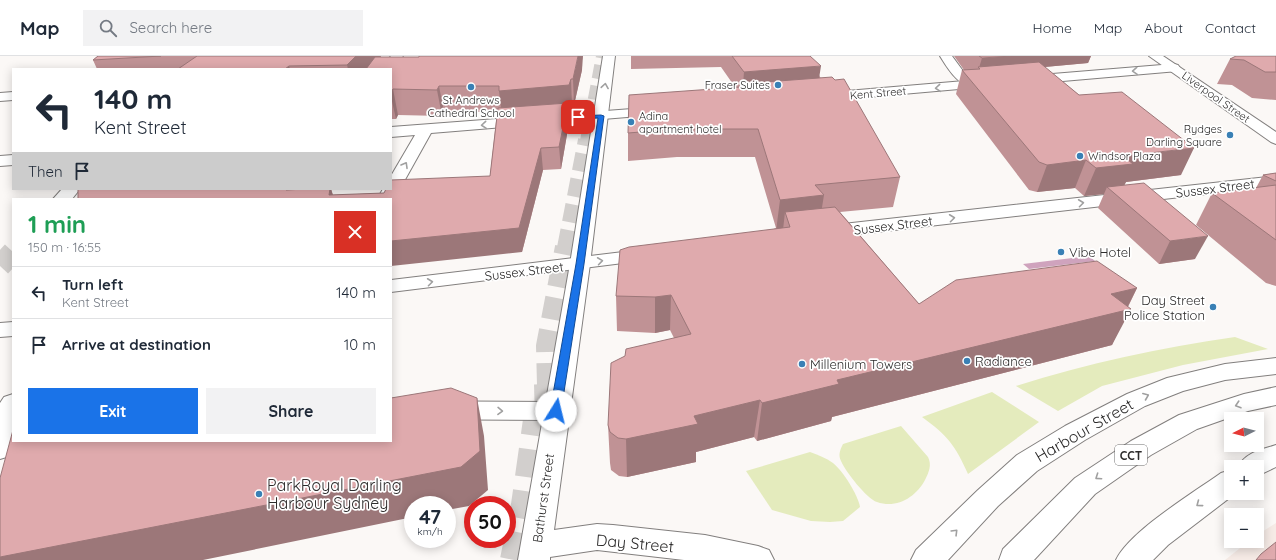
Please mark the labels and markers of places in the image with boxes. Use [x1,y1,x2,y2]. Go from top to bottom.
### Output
place label: Fraser Suites [705,78,770,92]
marker: Fraser Suites [773,80,783,90]
marker: St Andrews Cathedral School [466,82,476,92]
place label: St Andrews Cathedral School [428,93,514,120]
pin [561,100,595,134]
place label: Adina apartment hotel [639,109,722,136]
marker: Adina apartment hotel [626,117,636,127]
place label: Rydges Darling Square [1146,122,1222,149]
marker: Rydges Darling Square [1225,130,1235,140]
place label: Windsor Plaza [1088,149,1161,163]
marker: Windsor Plaza [1075,151,1085,161]
place label: Vibe Hotel [1069,244,1131,260]
marker: Vibe Hotel [1056,247,1066,257]
place label: Day Street Police Station [1124,292,1205,323]
marker: Day Street Police Station [1208,302,1218,312]
place label: Radiance [975,353,1032,369]
place label: Millenium Towers [810,356,912,372]
marker: Radiance [962,356,972,366]
marker: Millenium Towers [797,359,807,369]
place label: ParkRoyal Darling Harbour Sydney [267,475,402,513]
marker: ParkRoyal Darling Harbour Sydney [254,489,264,499]

